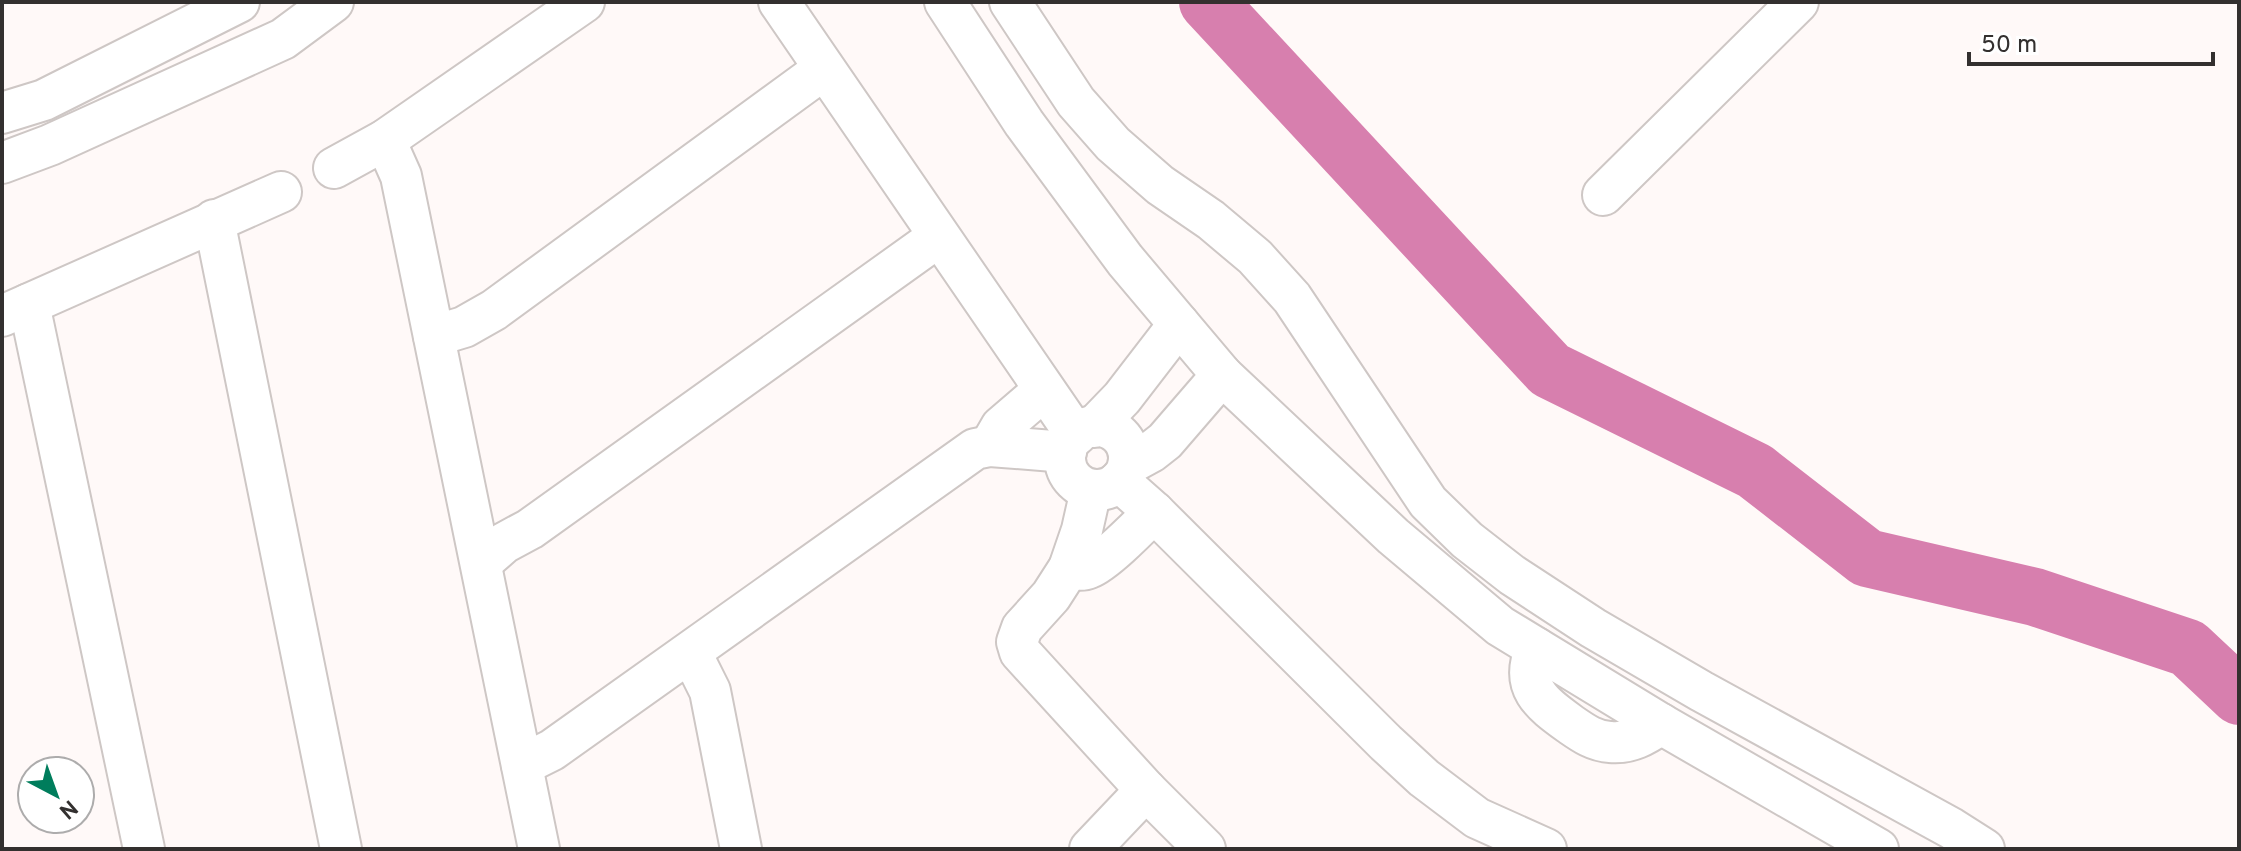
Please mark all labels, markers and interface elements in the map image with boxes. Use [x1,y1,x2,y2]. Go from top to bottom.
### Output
scale bar [1969,16,2213,66]
text: 50 m [1981,31,2037,61]
north arrow [16,755,96,835]
text: N [53,793,82,824]

